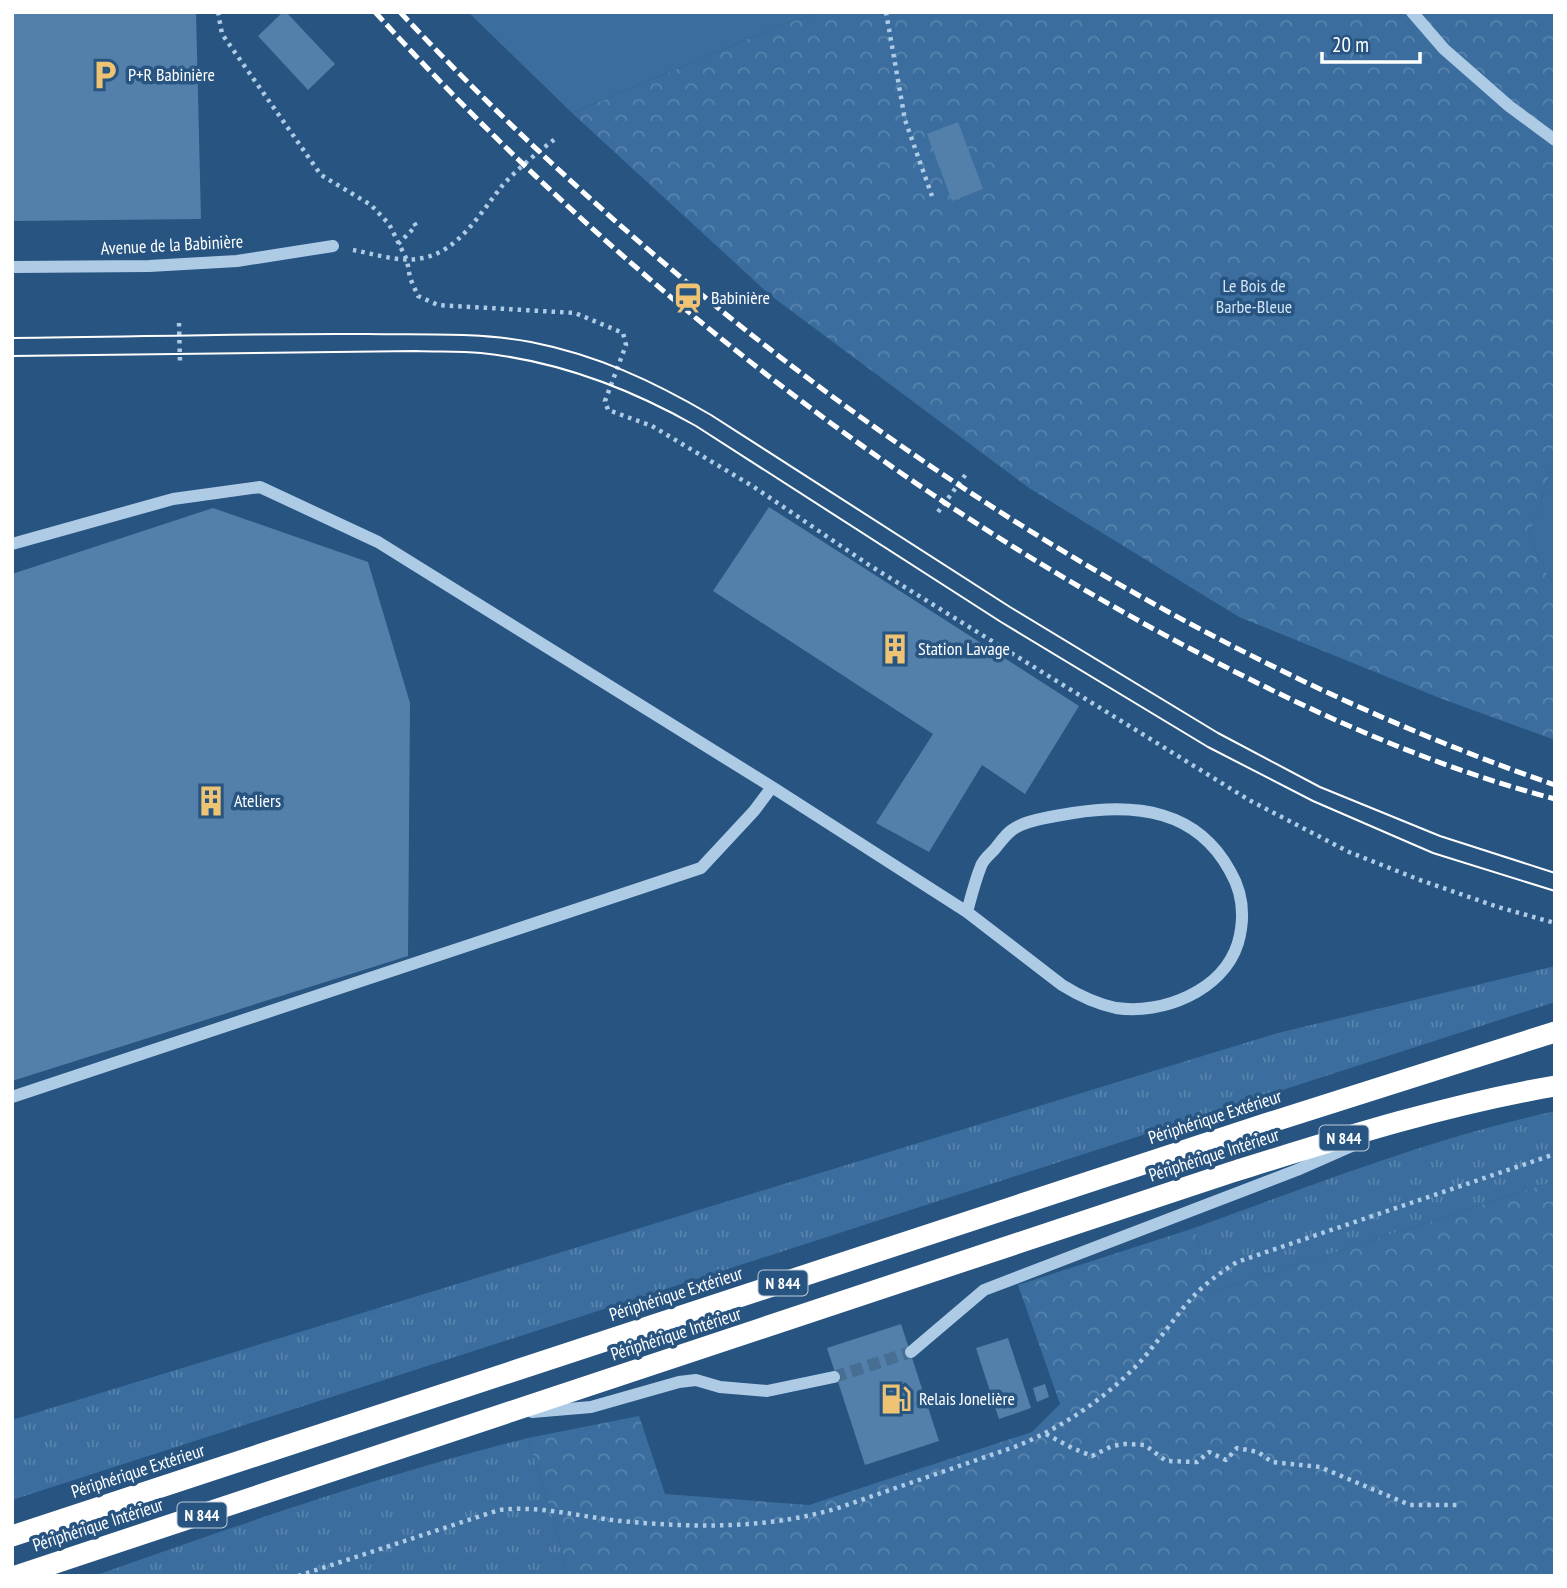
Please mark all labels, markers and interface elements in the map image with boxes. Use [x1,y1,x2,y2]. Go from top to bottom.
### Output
scale bar [1322,21,1420,65]
text: 20 m [1332,31,1369,58]
parking icon: P+R Babinière [88,58,122,92]
place label: P+R Babinière [128,63,215,86]
street label: Avenue de la Babinière [100,229,244,260]
park label: Le Bois de Barbe-Bleue [1216,274,1292,318]
station icon: Babinière [671,281,705,315]
place label: Babinière [711,286,770,309]
building icon: Station Lavage [878,632,912,666]
place label: Station Lavage [918,637,1010,660]
building icon: Ateliers [194,784,228,818]
place label: Ateliers [234,789,281,812]
street label: Périphérique Extérieur [1145,1084,1285,1149]
street label: Périphérique Intérieur [1146,1123,1282,1186]
road number: N 844 [1320,1126,1368,1150]
street label: Périphérique Extérieur [606,1261,746,1326]
road number: N 844 [758,1270,808,1296]
street label: Périphérique Intérieur [608,1302,744,1365]
fuel station icon: Relais Jonelière [879,1382,913,1416]
place label: Relais Jonelière [919,1387,1015,1410]
street label: Périphérique Extérieur [68,1438,208,1503]
street label: Périphérique Intérieur [30,1493,166,1556]
road number: N 844 [178,1502,227,1527]

